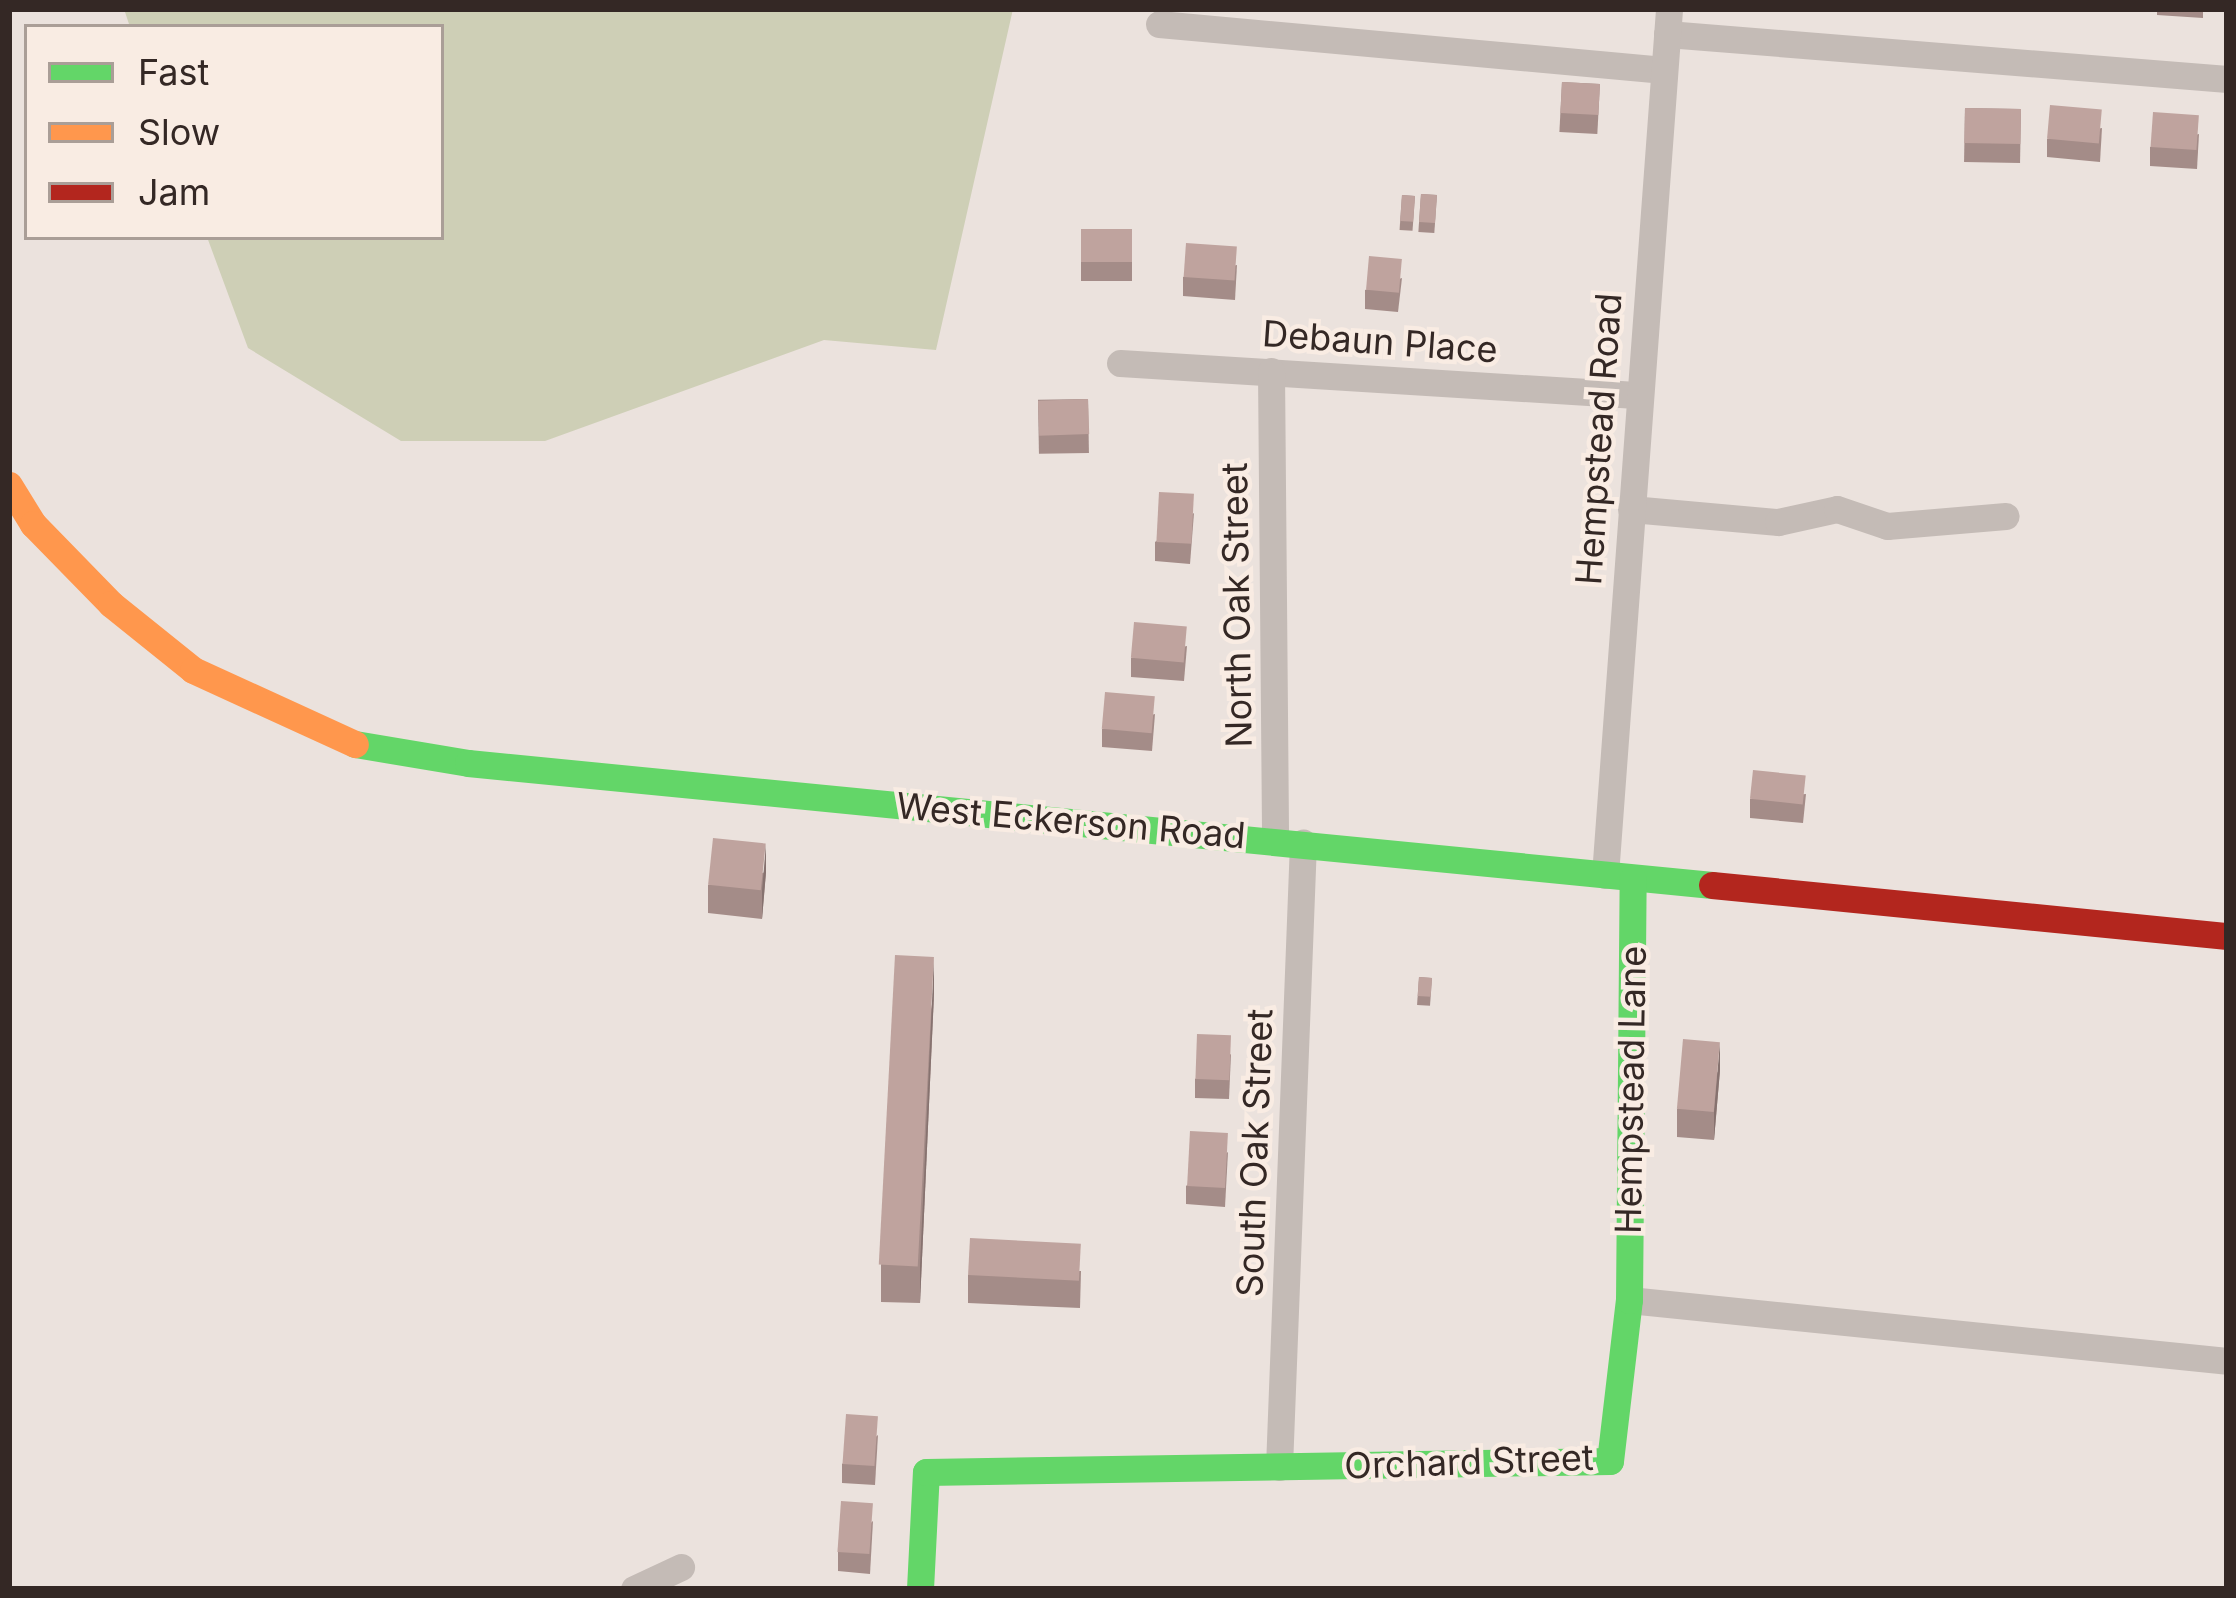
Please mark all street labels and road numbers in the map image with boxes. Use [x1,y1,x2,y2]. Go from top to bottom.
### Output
street label: Hempstead Road [1567,292,1631,586]
street label: Debaun Place [1261,312,1499,372]
street label: North Oak Street [1213,462,1261,748]
street label: West Eckerson Road [895,784,1247,858]
street label: Hempstead Lane [1607,945,1655,1235]
street label: South Oak Street [1228,1008,1282,1298]
street label: Orchard Street [1344,1436,1594,1488]

